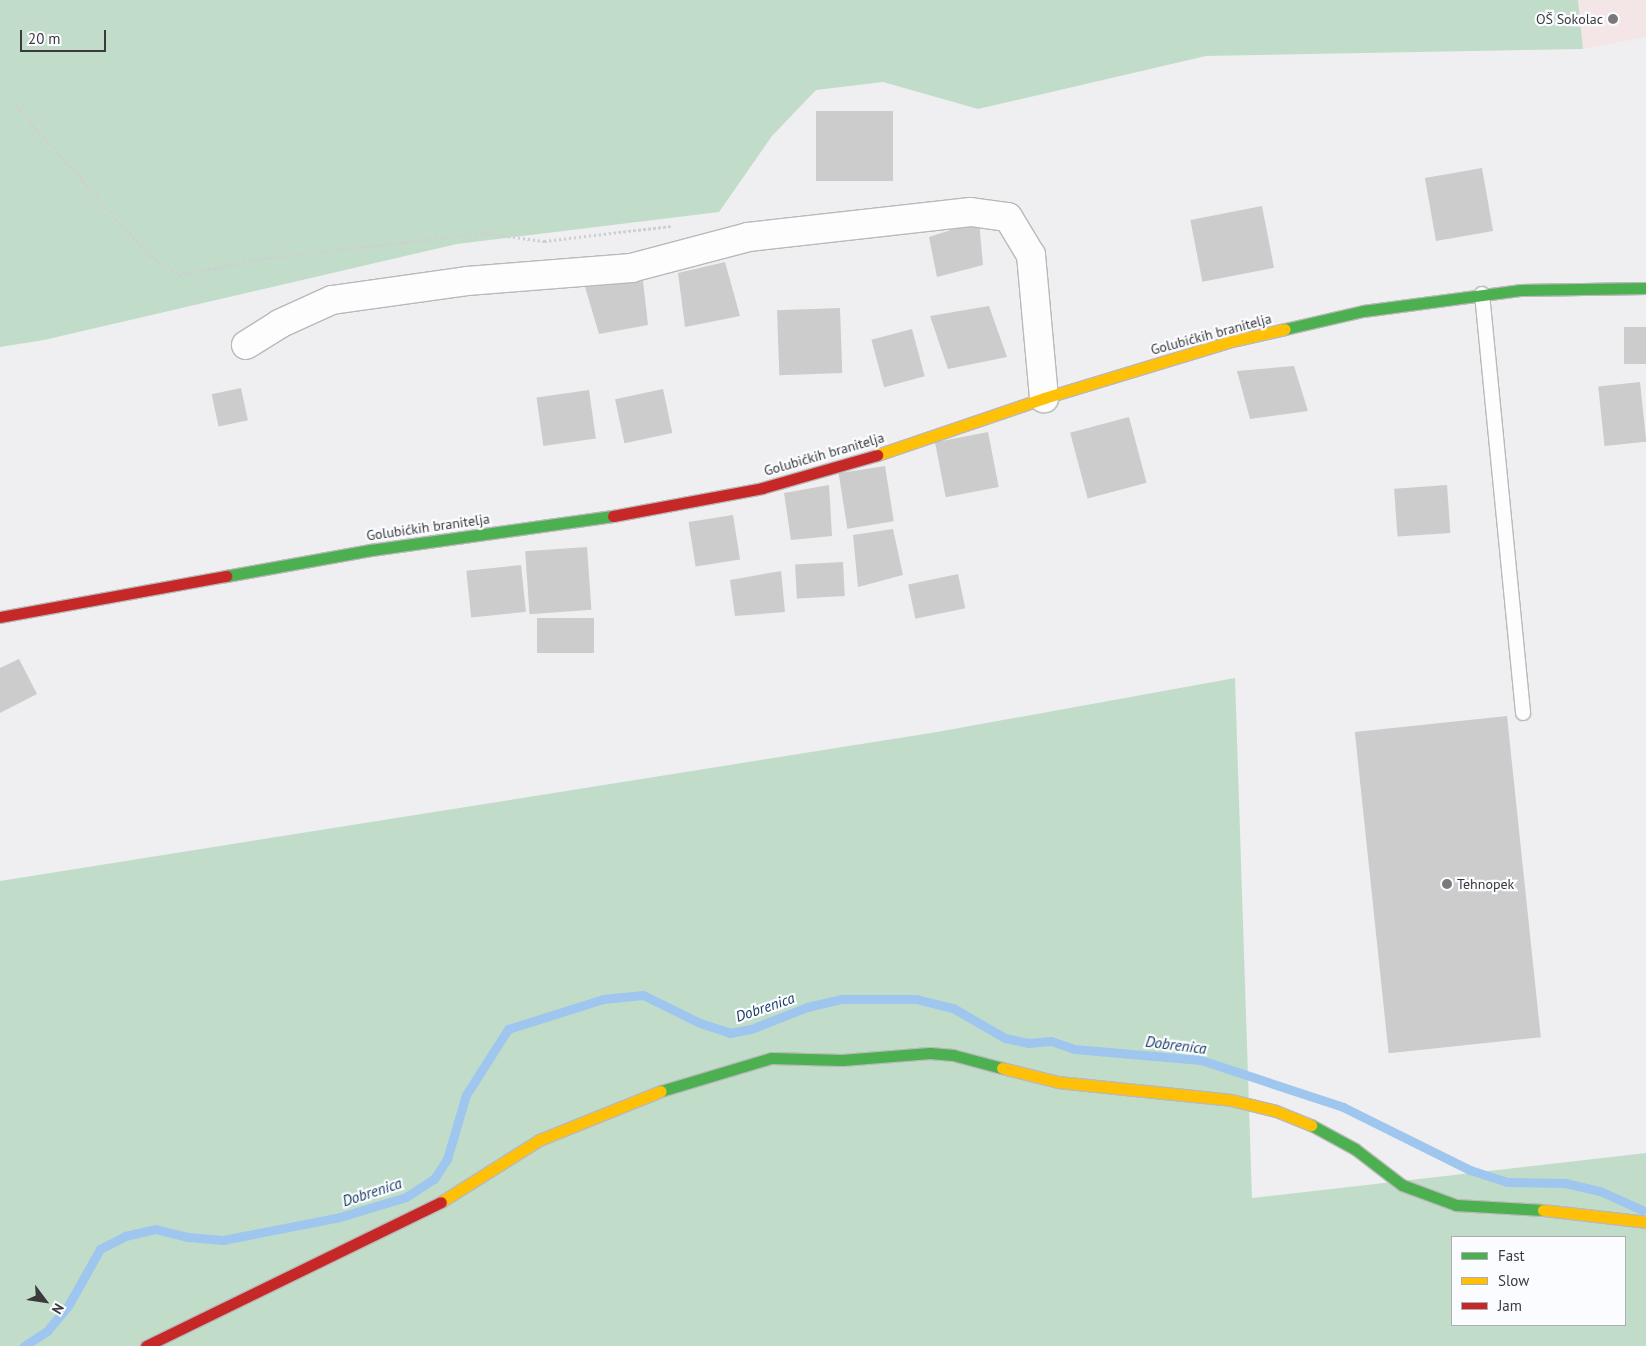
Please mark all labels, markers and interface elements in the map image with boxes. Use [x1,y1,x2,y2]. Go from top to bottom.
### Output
place label: OŠ Sokolac [1536,11,1603,27]
marker: OŠ Sokolac [1607,13,1619,25]
scale bar [22,20,109,52]
text: 20 m [28,29,61,48]
street label: Golubićkih branitelja [1149,310,1273,358]
street label: Golubićkih branitelja [762,429,886,479]
street label: Golubićkih branitelja [365,510,491,544]
place label: Tehnopek [1457,876,1514,892]
marker: Tehnopek [1441,878,1453,890]
water label: Dobrenica [733,989,797,1025]
water label: Dobrenica [1144,1032,1208,1058]
water label: Dobrenica [340,1174,404,1210]
legend [1451,1236,1626,1326]
text: Fast [1498,1246,1525,1265]
text: Slow [1498,1271,1529,1290]
north arrow [20,1276,70,1326]
text: Jam [1498,1296,1522,1315]
text: N [48,1300,68,1317]

